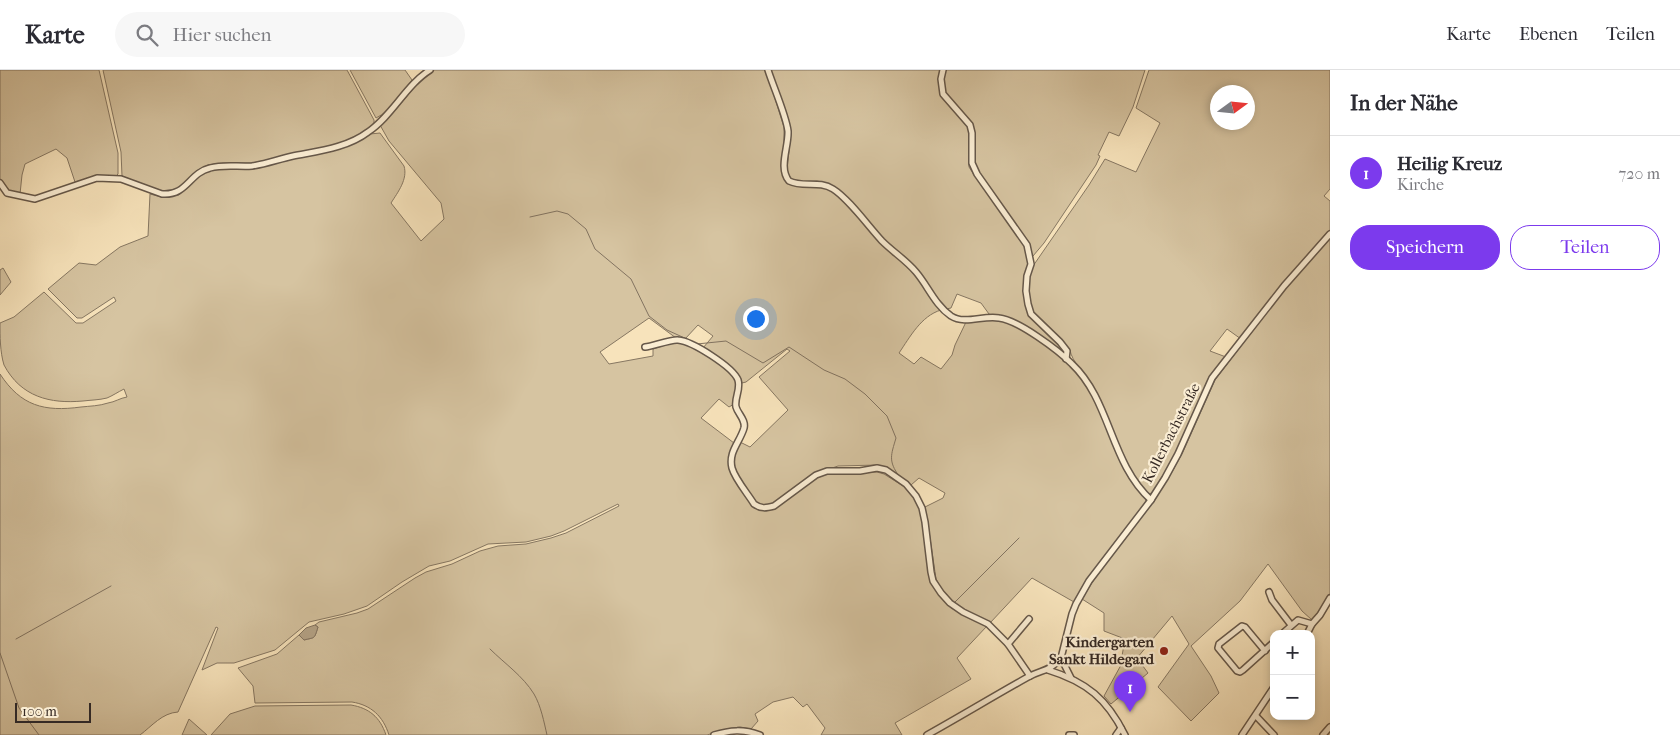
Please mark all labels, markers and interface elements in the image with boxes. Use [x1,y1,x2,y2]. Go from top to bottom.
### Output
search box [115,12,465,57]
text: Karte [25,21,85,49]
icon: search [133,21,161,49]
text: Hier suchen [173,24,272,46]
text: Karte [1446,24,1491,45]
text: Ebenen [1519,24,1578,45]
text: Teilen [1606,24,1655,45]
north arrow [1210,85,1255,130]
text: In der Nähe [1350,91,1458,115]
text: Heilig Kreuz [1397,153,1502,175]
text: 1 [1363,164,1369,183]
text: 720 m [1619,164,1660,183]
text: Kirche [1397,175,1444,194]
button: Speichern [1350,225,1500,270]
button: Teilen [1510,225,1660,270]
your location [743,306,769,332]
street label: Kollerbachstraße [1138,380,1204,486]
map controls [1270,630,1315,720]
button: + [1270,630,1315,675]
place label: Kindergarten Sankt Hildegard [1049,633,1155,668]
marker: Kindergarten Sankt Hildegard [1158,645,1170,657]
pin: 1 [1114,671,1146,712]
button: − [1270,675,1315,720]
scale bar [15,700,91,723]
text: 100 m [22,703,57,720]

